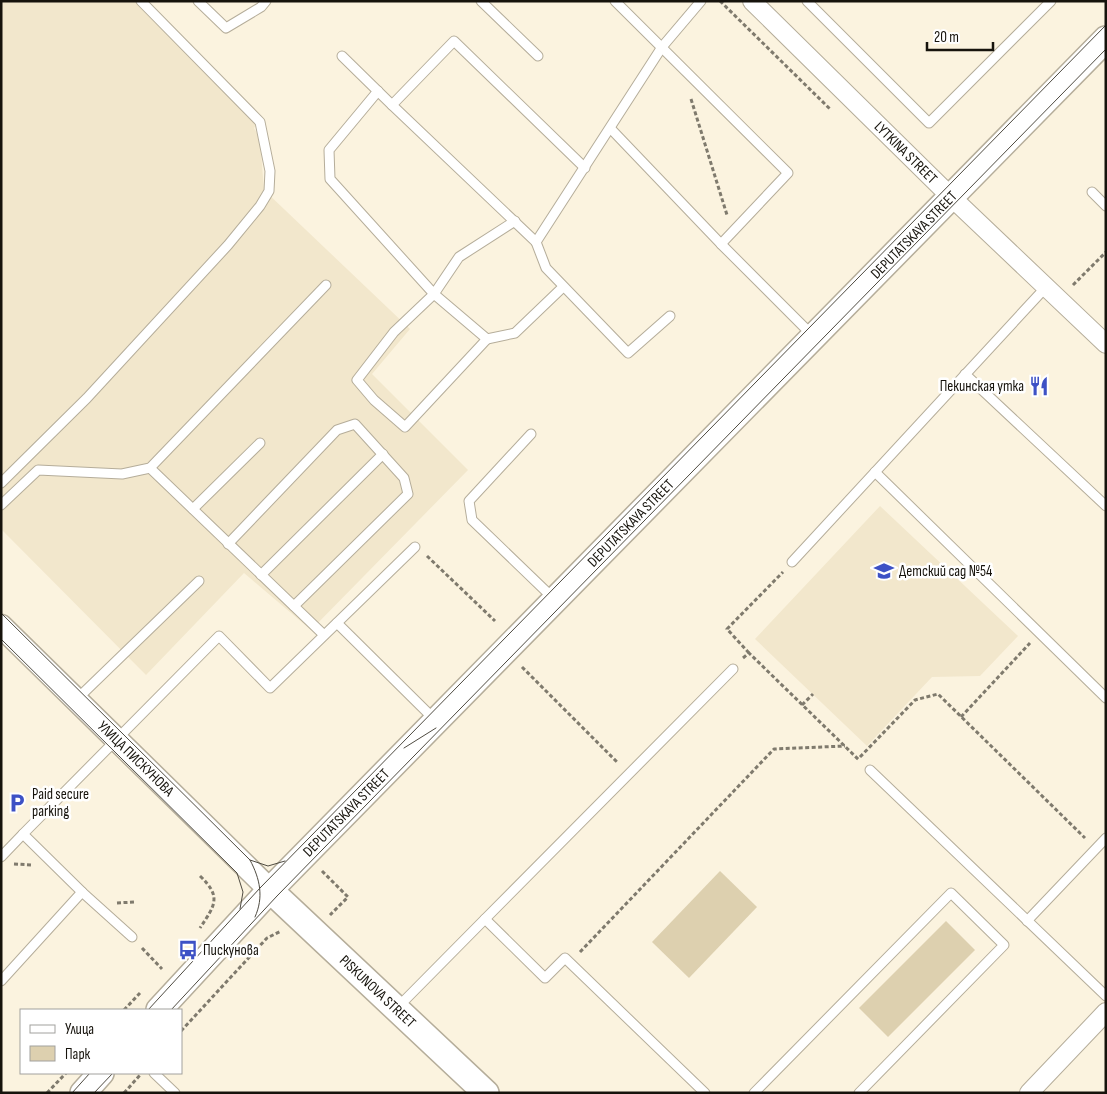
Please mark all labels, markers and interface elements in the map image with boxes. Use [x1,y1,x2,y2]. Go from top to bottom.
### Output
scale bar [927,20,993,52]
text: 20 m [934,28,959,47]
street label: LYTKINA STREET [870,118,941,188]
street label: DEPUTATSKAYA STREET [867,187,961,283]
restaurant icon: Пекинская утка [1028,375,1050,397]
place label: Пекинская утка [940,377,1024,396]
street label: DEPUTATSKAYA STREET [584,475,678,571]
school or university icon: Детский сад №54 [873,560,895,582]
place label: Детский сад №54 [899,562,992,581]
street label: УЛИЦА ПИСКУНОВА [93,717,178,801]
street label: DEPUTATSKAYA STREET [299,765,394,861]
place label: Paid secure parking [32,785,89,821]
parking icon: Paid secure parking [6,792,28,814]
bus stop icon: Пискунова [177,939,199,961]
place label: Пискунова [203,941,259,960]
street label: PISKUNOVA STREET [335,951,420,1032]
legend [20,1009,182,1074]
text: Улица [65,1020,94,1039]
text: Парк [65,1045,91,1064]

